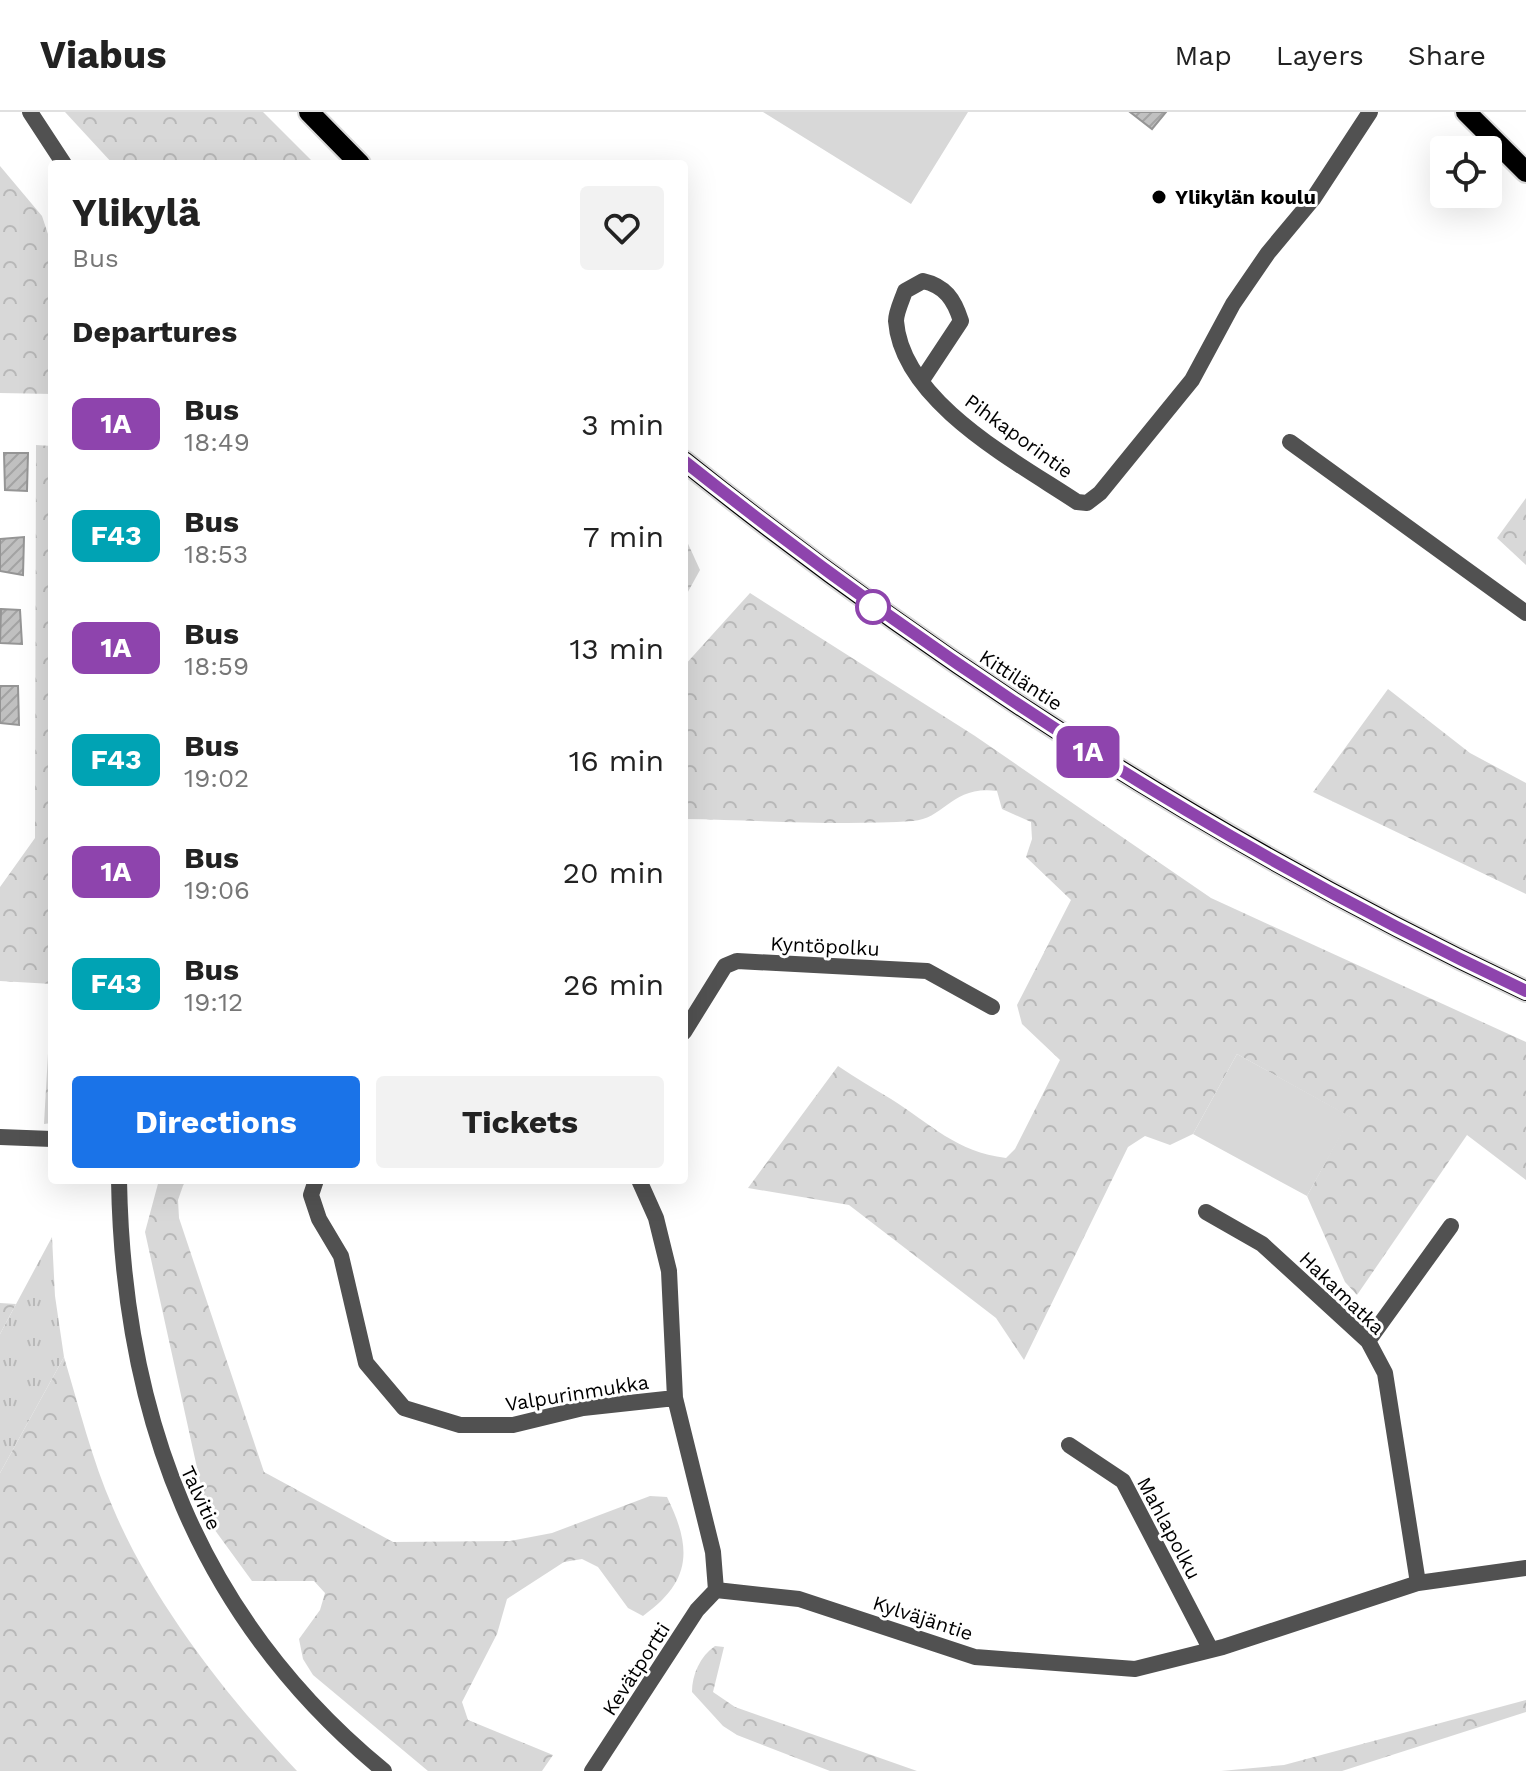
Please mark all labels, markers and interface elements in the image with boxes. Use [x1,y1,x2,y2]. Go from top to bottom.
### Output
text: Viabus [40,33,167,77]
text: Map [1175,39,1232,72]
text: Layers [1276,39,1364,72]
text: Share [1408,39,1486,72]
map controls [1430,136,1502,208]
button: locate [1430,136,1502,208]
place label: Ylikylän koulu [1175,185,1316,209]
button: heart [580,186,664,270]
marker: Ylikylän koulu [1150,188,1168,206]
text: Ylikylä [72,191,200,235]
text: Bus [72,243,119,273]
text: Departures [72,314,237,349]
street label: Pihkaporintie [960,389,1078,483]
text: Bus [184,392,239,427]
text: 1A [100,407,132,440]
text: 3 min [581,407,664,442]
text: 18:49 [184,427,250,457]
text: Bus [184,504,239,539]
text: F43 [90,519,142,552]
text: 7 min [583,519,664,554]
text: 18:53 [184,539,248,569]
unlabelled marker [856,590,890,624]
text: Bus [184,616,239,651]
text: 1A [100,631,132,664]
text: 13 min [569,631,664,666]
street label: Kittiläntie [975,644,1067,716]
text: 18:59 [184,651,249,681]
line badge: 1A [1052,726,1124,778]
text: Bus [184,728,239,763]
text: 1A [1072,735,1104,768]
text: F43 [90,743,142,776]
text: 16 min [569,743,664,778]
text: 19:02 [184,763,249,793]
text: Bus [184,840,239,875]
text: 1A [100,855,132,888]
text: 20 min [562,855,664,890]
text: 19:06 [184,875,250,905]
street label: Kyntöpolku [770,931,880,961]
text: Bus [184,952,239,987]
text: F43 [90,967,142,1000]
text: 26 min [563,967,664,1002]
text: 19:12 [184,987,243,1017]
button: Directions [72,1076,360,1168]
button: Tickets [376,1076,664,1168]
street label: Hakamatka [1294,1246,1390,1340]
street label: Valpurinmukka [503,1370,651,1416]
street label: Talvitie [176,1462,226,1534]
street label: Mahlapolku [1132,1473,1206,1583]
street label: Kylväjäntie [870,1591,976,1645]
street label: Kevätportti [597,1618,675,1720]

